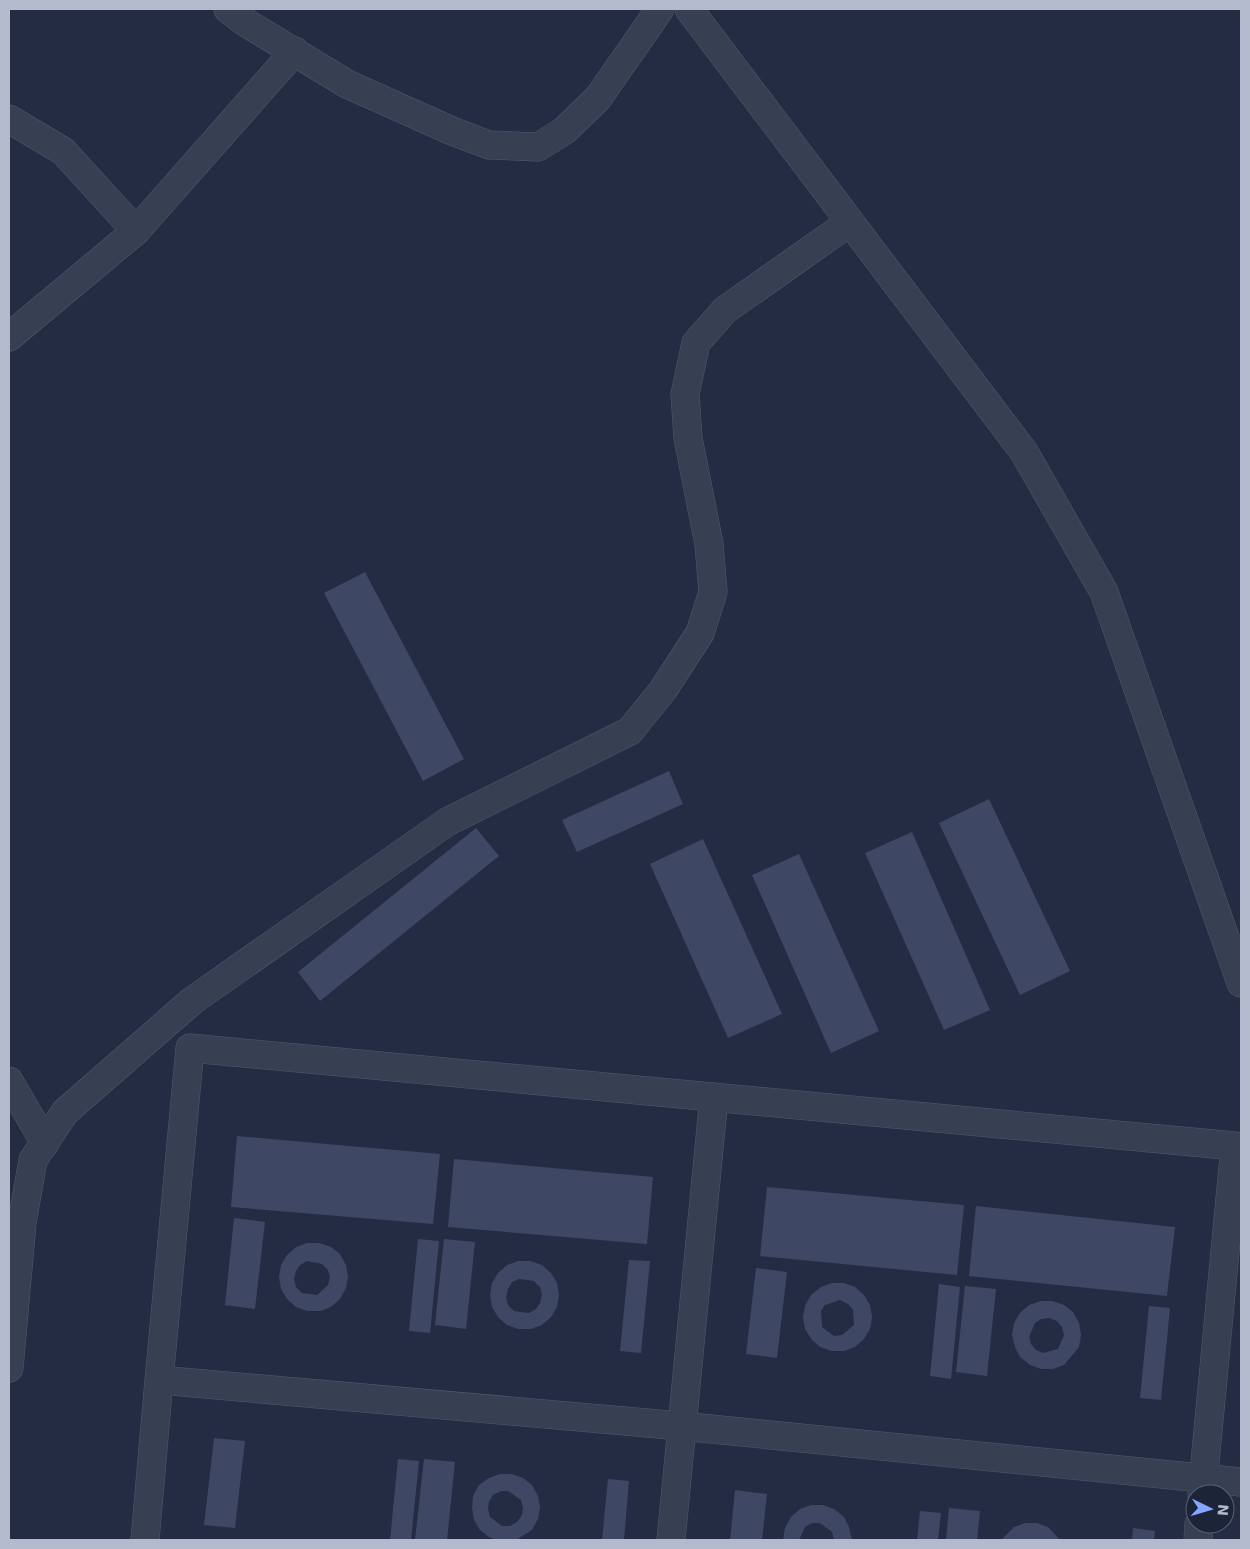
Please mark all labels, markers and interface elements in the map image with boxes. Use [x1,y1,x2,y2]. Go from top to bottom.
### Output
north arrow [1185,1484,1235,1534]
text: N [1214,1504,1231,1517]

